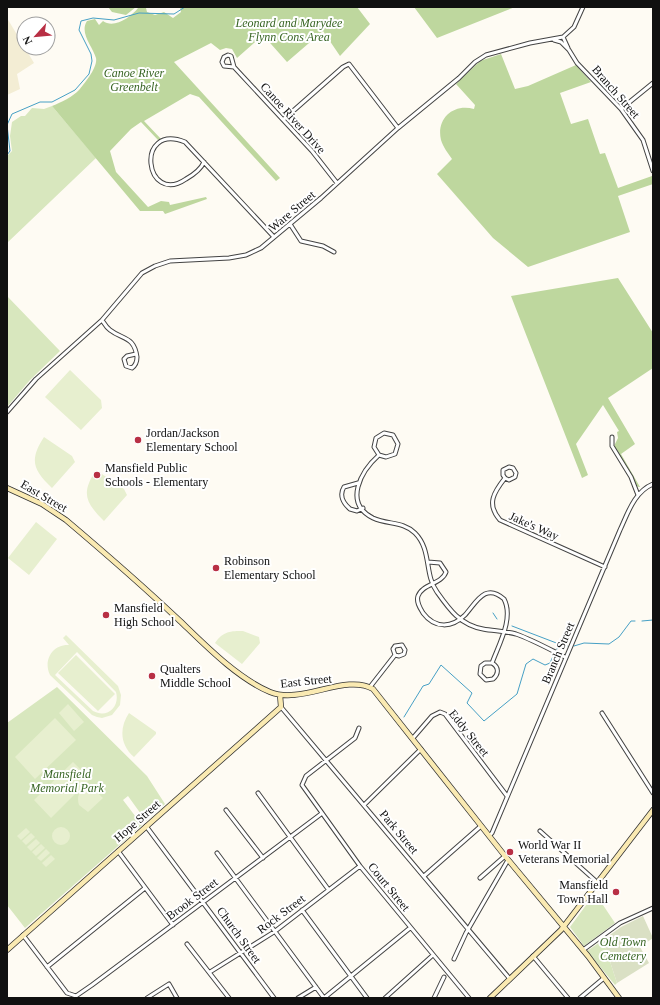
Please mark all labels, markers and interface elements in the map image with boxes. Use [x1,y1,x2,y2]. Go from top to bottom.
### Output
north arrow [16,16,56,56]
park label: Leonard and Marydee Flynn Cons Area [235,16,343,44]
text: N [20,34,34,47]
street label: Branch Street [589,63,643,122]
park label: Canoe River Greenbelt [104,66,164,94]
street label: Canoe River Drive [257,80,329,156]
street label: Ware Street [266,187,318,234]
place label: Jordan/Jackson Elementary School [146,426,238,454]
marker: Jordan/Jackson Elementary School [133,435,143,445]
place label: Mansfield Public Schools - Elementary [105,461,208,489]
marker: Mansfield Public Schools - Elementary [92,470,102,480]
street label: East Street [18,477,70,515]
street label: Jake's Way [507,509,561,543]
place label: Robinson Elementary School [224,554,316,582]
marker: Robinson Elementary School [211,563,221,573]
place label: Mansfield High School [114,601,175,629]
marker: Mansfield High School [101,610,111,620]
street label: Branch Street [539,619,578,686]
place label: Qualters Middle School [160,662,232,690]
marker: Qualters Middle School [147,671,157,681]
street label: East Street [280,671,333,691]
street label: Eddy Street [446,707,493,760]
park label: Mansfield Memorial Park [29,767,104,795]
street label: Hope Street [111,797,164,845]
street label: Park Street [377,807,422,857]
place label: World War II Veterans Memorial [518,838,610,866]
marker: World War II Veterans Memorial [505,847,515,857]
street label: Court Street [365,860,413,915]
street label: Brook Street [163,875,221,923]
place label: Mansfield Town Hall [557,878,609,906]
marker: Mansfield Town Hall [611,887,621,897]
street label: Rock Street [254,891,308,937]
street label: Church Street [214,904,265,966]
park label: Old Town Cemetery [600,935,647,963]

